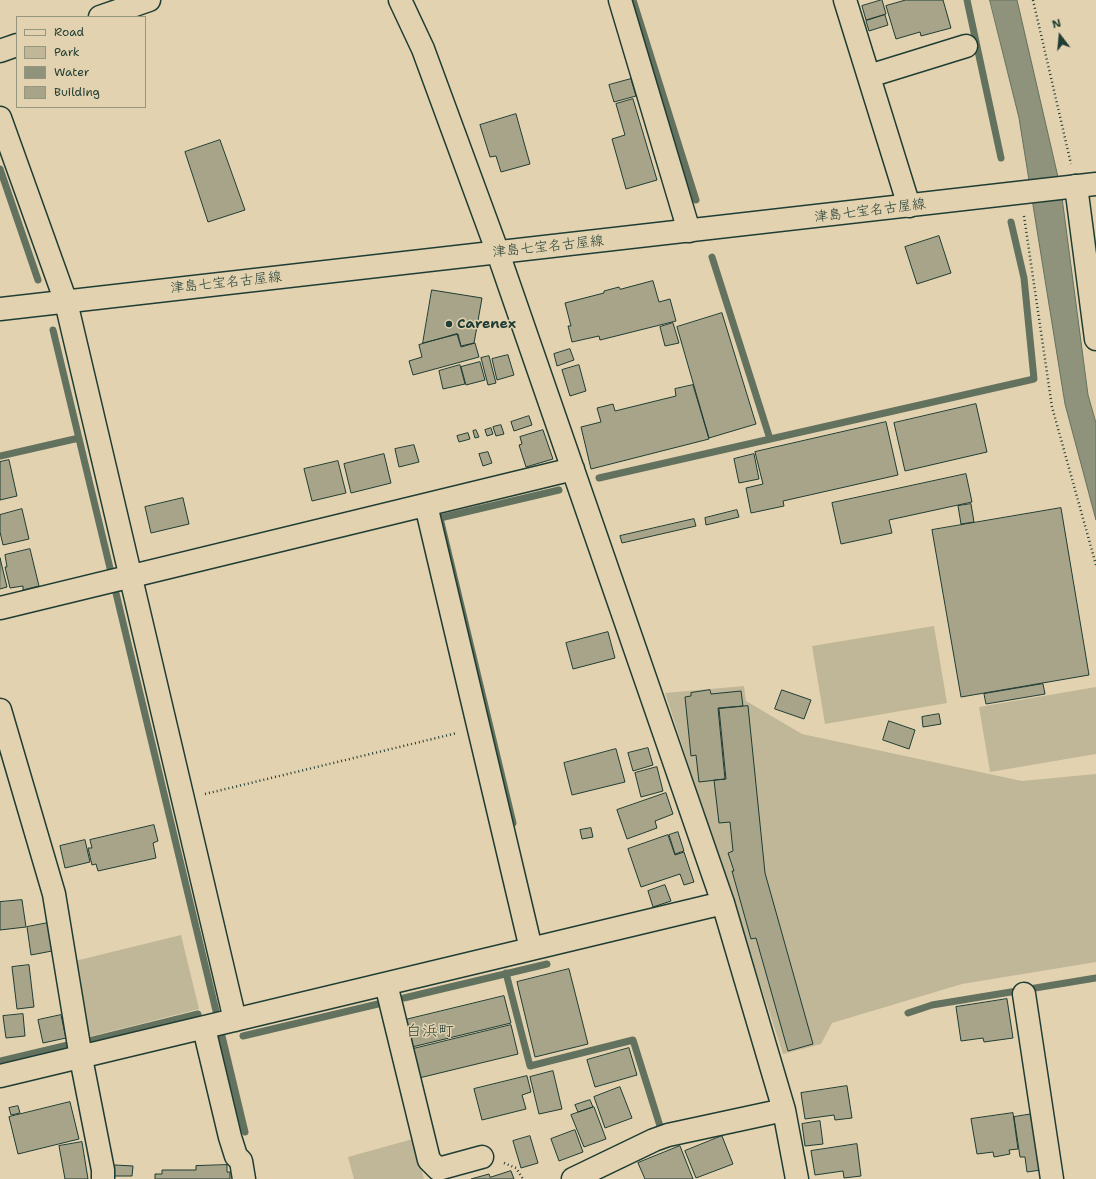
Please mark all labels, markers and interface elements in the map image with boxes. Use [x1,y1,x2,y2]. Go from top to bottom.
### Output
legend [16,16,146,108]
north arrow [1040,16,1080,56]
text: N [1050,16,1063,32]
text: Road [54,24,84,40]
text: Park [54,44,80,60]
text: Water [54,64,89,80]
text: Building [54,84,100,100]
street label: 津島七宝名古屋線 [813,196,927,226]
street label: 津島七宝名古屋線 [491,233,605,261]
street label: 津島七宝名古屋線 [169,269,283,297]
place label: Carenex [457,316,516,332]
marker: Carenex [444,319,454,329]
district label: 白浜町 [406,1022,454,1042]

